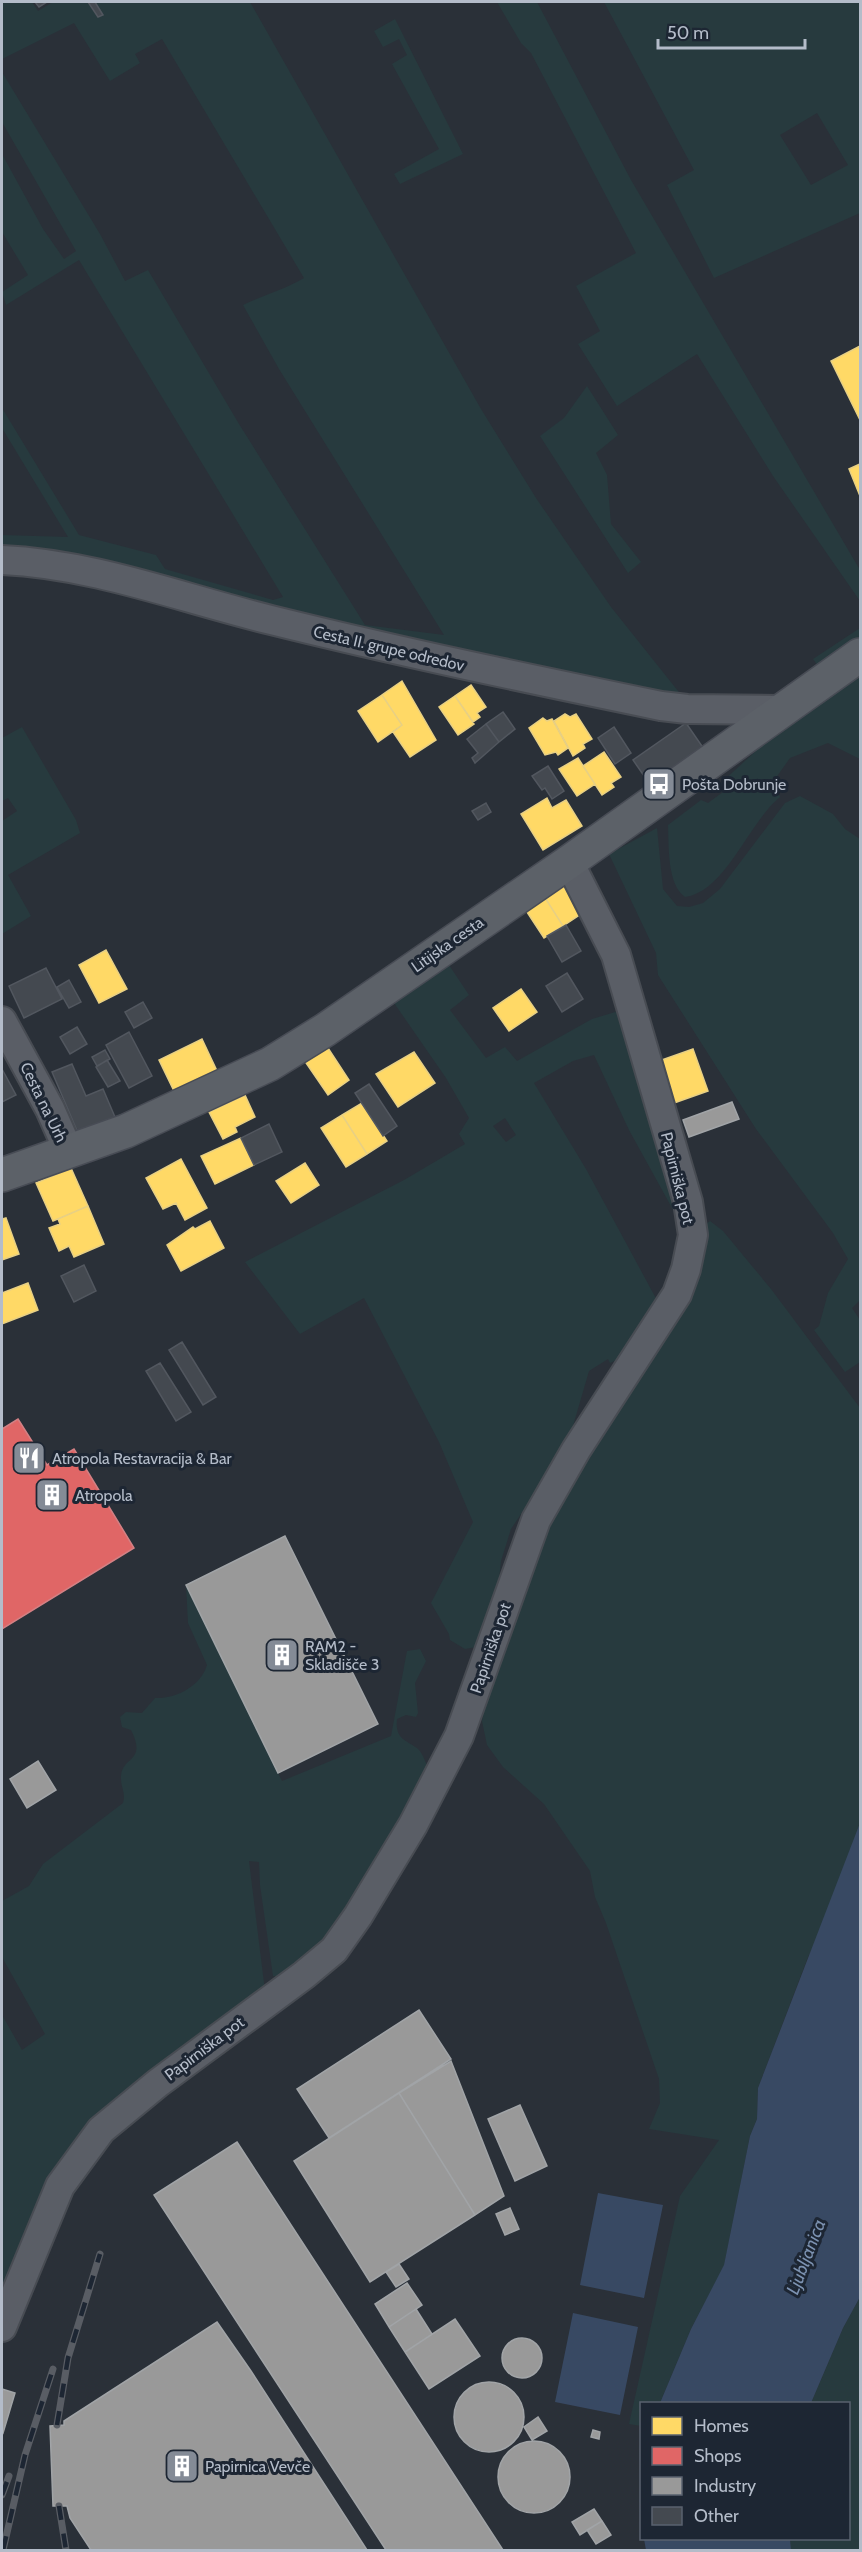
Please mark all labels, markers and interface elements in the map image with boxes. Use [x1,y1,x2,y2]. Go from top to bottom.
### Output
scale bar [658,12,805,50]
text: 50 m [667,22,709,44]
street label: Cesta II. grupe odredov [312,622,466,675]
bus stop icon: Pošta Dobrunje [641,766,677,802]
place label: Pošta Dobrunje [682,775,786,794]
street label: Litijska cesta [408,912,487,976]
street label: Cesta na Urh [16,1059,71,1145]
street label: Papirniška pot [657,1130,698,1227]
restaurant icon: Atropola Restavracija & Bar [11,1440,47,1476]
place label: Atropola Restavracija & Bar [52,1449,233,1468]
building icon: Atropola [34,1477,70,1513]
place label: Atropola [75,1486,133,1505]
street label: Papirniška pot [466,1600,515,1696]
building icon: RAM2 - Skladišče 3 [264,1637,300,1673]
place label: RAM2 - Skladišče 3 [305,1637,379,1674]
street label: Papirniška pot [161,2012,248,2084]
water label: Ljubljanica [782,2216,830,2298]
legend [640,2402,850,2540]
text: Homes [694,2415,749,2437]
text: Shops [694,2445,742,2467]
building icon: Papirnica Vevče [164,2448,200,2484]
place label: Papirnica Vevče [205,2457,310,2476]
text: Industry [694,2475,756,2497]
text: Other [694,2505,739,2527]

